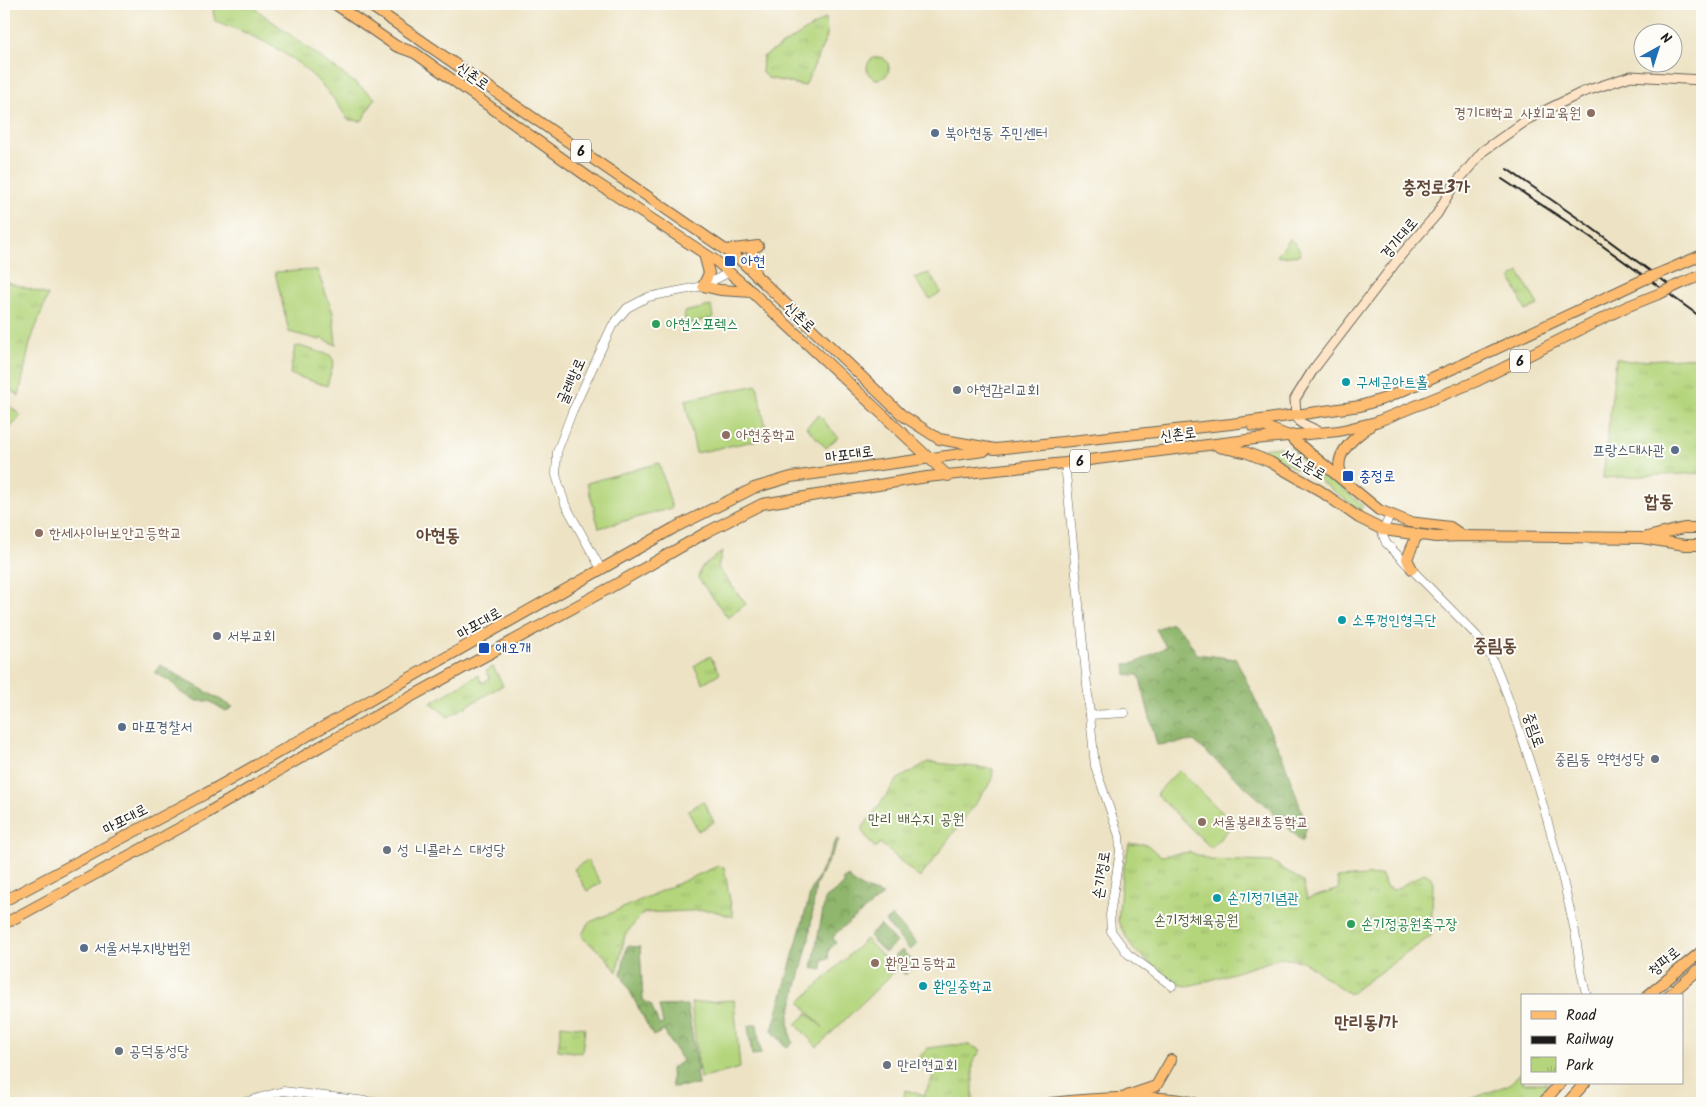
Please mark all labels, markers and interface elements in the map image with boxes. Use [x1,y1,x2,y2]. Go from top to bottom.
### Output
north arrow [1634,22,1684,72]
text: N [1655,27,1676,50]
street label: 신촌로 [451,56,494,97]
place label: 경기대학교 사회교육원 [1454,102,1581,126]
marker: 경기대학교 사회교육원 [1585,107,1597,119]
place label: 북아현동 주민센터 [945,122,1048,146]
marker: 북아현동 주민센터 [929,127,941,139]
road number: 6 [571,140,591,162]
district label: 충정로3가 [1402,174,1470,203]
street label: 경기대로 [1375,212,1424,265]
place label: 아현 [741,250,765,274]
marker: 아현 [723,254,737,268]
street label: 신촌로 [778,297,821,339]
place label: 아현스포렉스 [666,313,738,337]
marker: 아현스포렉스 [650,318,662,330]
road number: 6 [1510,350,1530,372]
street label: 굴레방로 [551,354,593,408]
place label: 구세군아트홀 [1356,371,1428,395]
marker: 구세군아트홀 [1340,376,1352,388]
place label: 아현감리교회 [967,379,1039,403]
marker: 아현감리교회 [951,384,963,396]
street label: 신촌로 [1159,421,1198,449]
place label: 아현중학교 [736,424,796,448]
marker: 아현중학교 [720,429,732,441]
place label: 프랑스대사관 [1593,439,1665,463]
street label: 마포대로 [824,440,875,470]
street label: 서소문로 [1277,442,1330,487]
marker: 프랑스대사관 [1669,444,1681,456]
road number: 6 [1070,450,1090,472]
place label: 충정로 [1359,465,1395,489]
marker: 충정로 [1341,469,1355,483]
district label: 합동 [1644,488,1673,517]
place label: 한세사이버보안고등학교 [49,522,182,546]
district label: 아현동 [416,522,460,551]
marker: 한세사이버보안고등학교 [33,527,45,539]
street label: 마포대로 [453,601,506,646]
place label: 소뚜껑인형극단 [1352,609,1437,633]
marker: 소뚜껑인형극단 [1336,614,1348,626]
place label: 서부교회 [227,625,275,649]
marker: 서부교회 [211,630,223,642]
district label: 중림동 [1473,632,1517,661]
place label: 애오개 [495,637,531,661]
marker: 애오개 [477,641,491,655]
street label: 중림로 [1516,709,1550,751]
place label: 마포경찰서 [132,716,192,740]
marker: 마포경찰서 [116,721,128,733]
place label: 중림동 약현성당 [1554,748,1645,772]
marker: 중림동 약현성당 [1649,753,1661,765]
street label: 마포대로 [99,798,152,842]
park label: 만리 배수지 공원 [868,808,964,832]
place label: 서울봉래초등학교 [1212,811,1309,835]
marker: 서울봉래초등학교 [1196,816,1208,828]
place label: 성 니콜라스 대성당 [397,839,506,863]
marker: 성 니콜라스 대성당 [381,844,393,856]
street label: 손기정로 [1086,849,1118,901]
place label: 손기정기념관 [1227,887,1299,911]
marker: 손기정기념관 [1211,892,1223,904]
park label: 손기정체육공원 [1154,909,1238,933]
place label: 손기정공원축구장 [1361,913,1458,937]
marker: 손기정공원축구장 [1345,918,1357,930]
place label: 서울서부지방법원 [94,937,191,961]
street label: 청파로 [1643,941,1686,983]
marker: 서울서부지방법원 [78,942,90,954]
place label: 환일고등학교 [885,952,957,976]
marker: 환일고등학교 [869,957,881,969]
place label: 환일중학교 [933,975,993,999]
marker: 환일중학교 [917,980,929,992]
legend [1521,994,1684,1084]
text: Road [1566,1004,1597,1028]
district label: 만리동1가 [1334,1009,1398,1038]
text: Railway [1566,1028,1614,1052]
place label: 공덕동성당 [129,1040,189,1064]
marker: 공덕동성당 [113,1045,125,1057]
place label: 만리현교회 [897,1054,957,1078]
text: Park [1566,1054,1594,1078]
marker: 만리현교회 [881,1059,893,1071]

